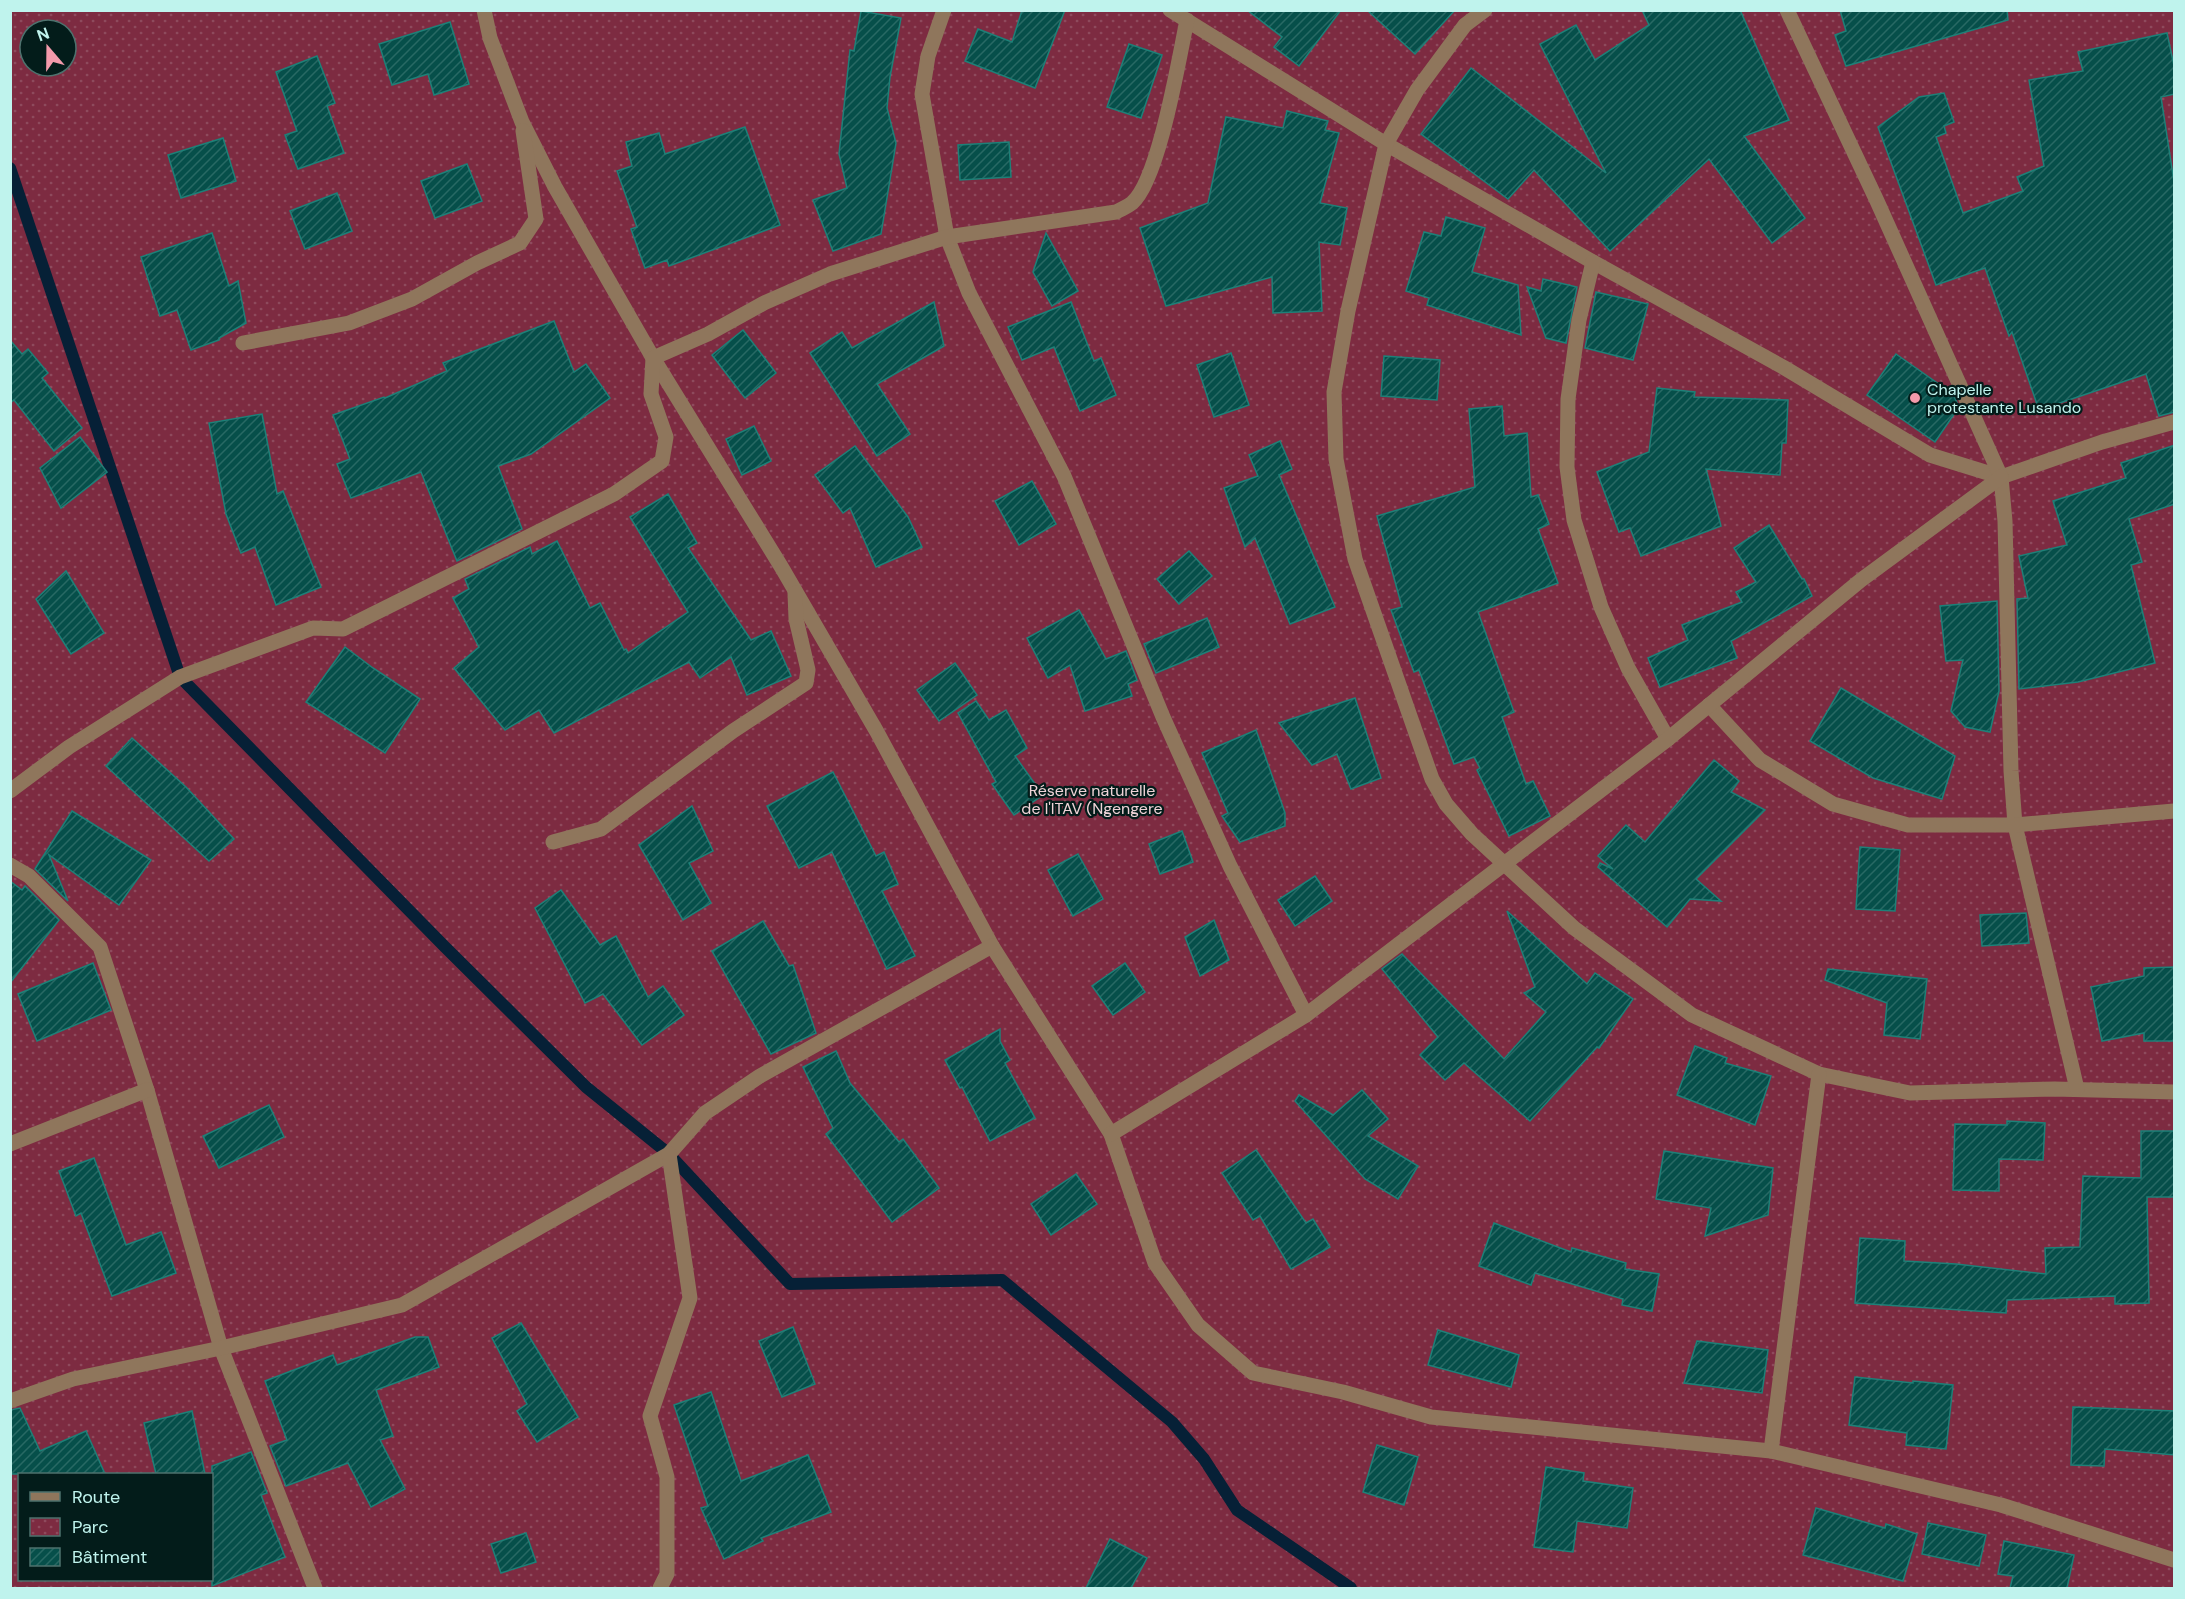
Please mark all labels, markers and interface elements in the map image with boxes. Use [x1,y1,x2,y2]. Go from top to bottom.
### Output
north arrow [18,18,78,78]
text: N [34,23,52,46]
place label: Chapelle protestante Lusando [1927,379,2081,418]
marker: Chapelle protestante Lusando [1908,391,1922,405]
park label: Réserve naturelle de l'ITAV (Ngengere [1021,780,1163,819]
legend [18,1473,213,1581]
text: Route [72,1485,120,1509]
text: Parc [72,1515,108,1539]
text: Bâtiment [72,1545,147,1569]

